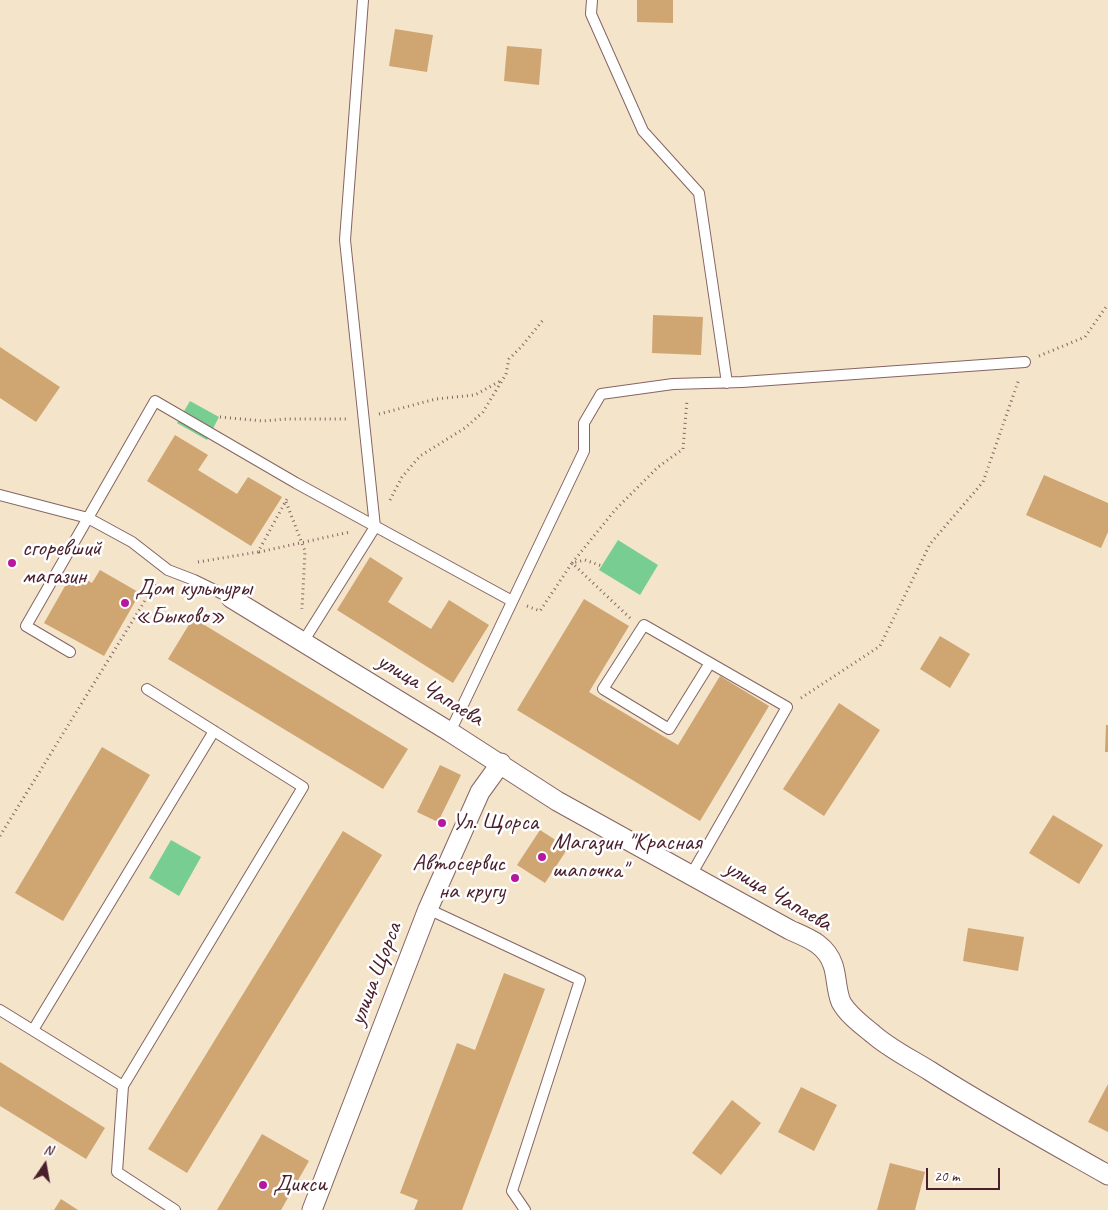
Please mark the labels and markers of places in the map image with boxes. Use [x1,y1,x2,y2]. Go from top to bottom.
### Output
place label: сгоревший магазин [22,535,101,591]
marker: сгоревший магазин [6,557,18,569]
place label: Дом культуры «Быково» [135,575,252,631]
marker: Дом культуры «Быково» [119,597,131,609]
place label: Ул. Щорса [452,809,538,837]
marker: Ул. Щорса [436,817,448,829]
place label: Магазин "Красная шапочка" [552,829,701,885]
place label: Автосервис на кругу [412,850,505,906]
marker: Магазин "Красная шапочка" [536,851,548,863]
marker: Автосервис на кругу [509,872,521,884]
place label: Дикси [273,1171,327,1199]
marker: Дикси [257,1179,269,1191]

